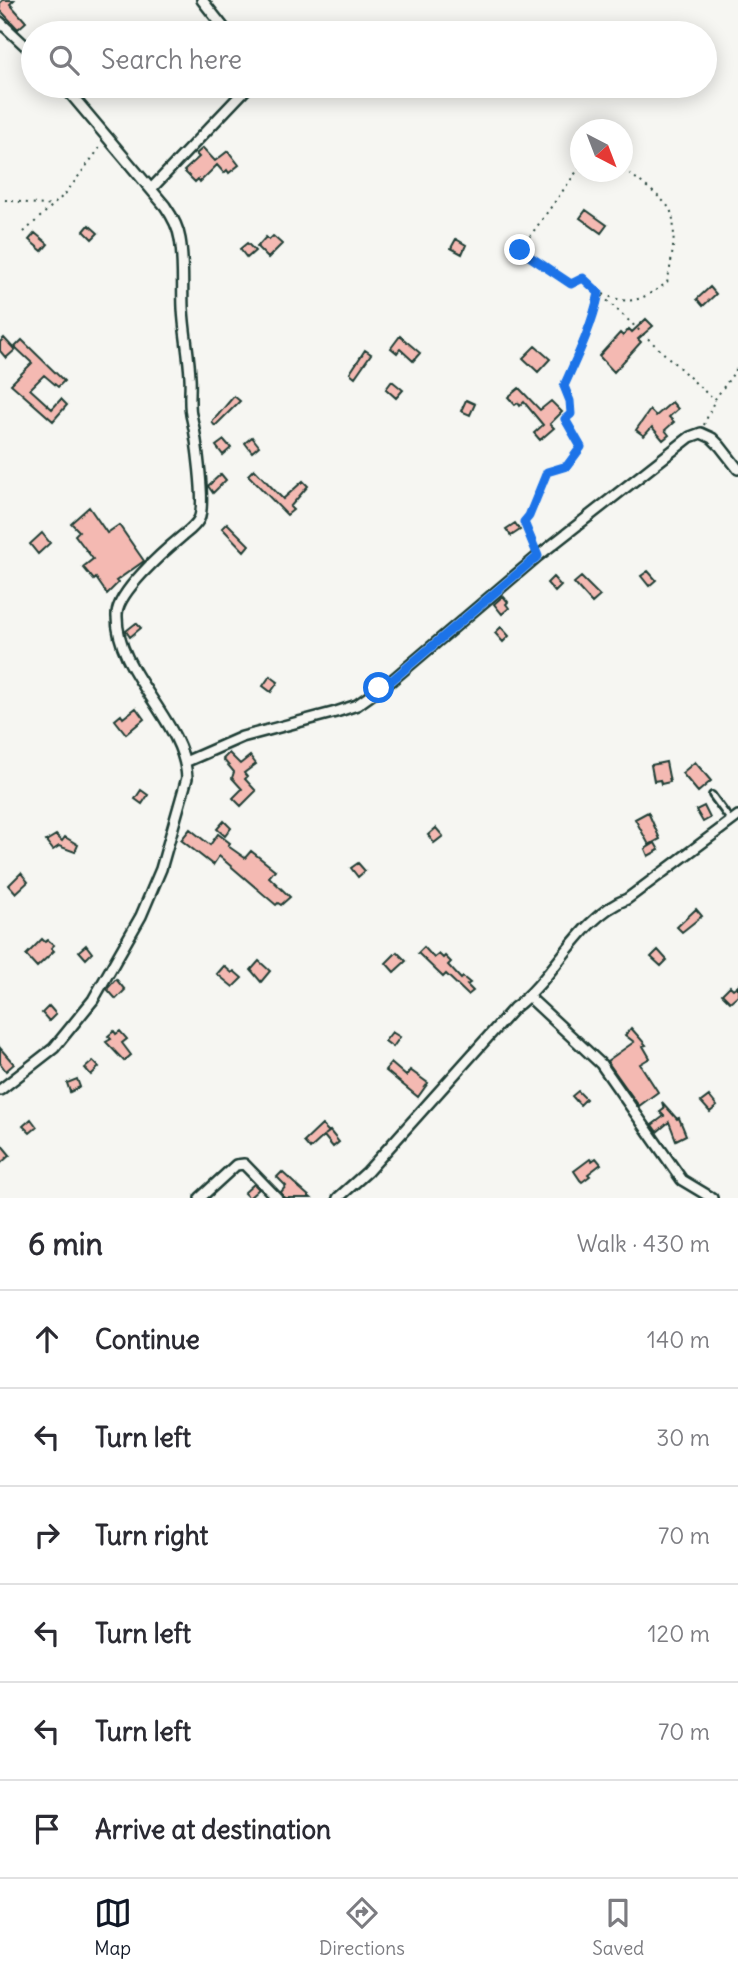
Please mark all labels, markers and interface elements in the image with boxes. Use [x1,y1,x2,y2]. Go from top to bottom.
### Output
search box [21,21,717,98]
icon: search [45,41,83,79]
text: Search here [101,43,242,76]
north arrow [570,119,633,182]
route end [504,234,535,265]
route start [363,672,394,703]
text: 6 min [28,1225,103,1263]
text: Walk · 430 m [577,1229,710,1258]
icon: ahead [28,1320,66,1358]
text: Continue [95,1323,200,1356]
text: 140 m [647,1325,710,1354]
icon: left [28,1418,66,1456]
text: Turn left [95,1421,191,1454]
text: 30 m [656,1423,710,1452]
icon: right [28,1516,66,1554]
text: Turn right [95,1519,208,1552]
text: 70 m [658,1521,710,1550]
icon: left [28,1614,66,1652]
text: Turn left [95,1617,191,1650]
text: 120 m [647,1619,710,1648]
icon: left [28,1712,66,1750]
text: Turn left [95,1715,191,1748]
text: 70 m [658,1717,710,1746]
icon: arrive [28,1810,66,1848]
text: Arrive at destination [95,1813,331,1846]
tab: Map [94,1894,132,1960]
tab: Directions [319,1894,405,1960]
tab: Saved [592,1894,644,1960]

